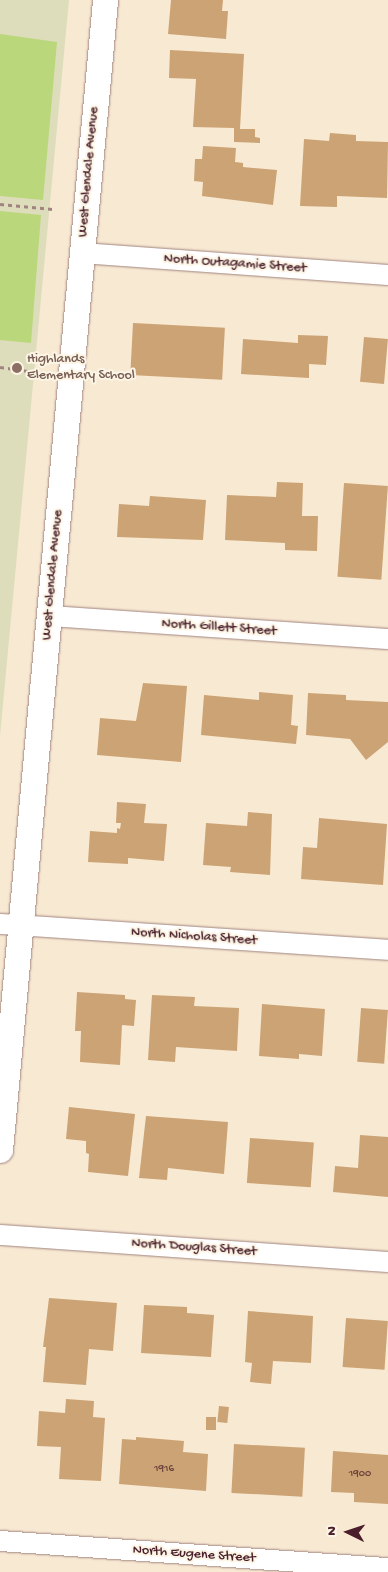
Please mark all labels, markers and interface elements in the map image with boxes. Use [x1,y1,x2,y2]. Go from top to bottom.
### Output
street label: West Glendale Avenue [75,106,103,238]
street label: North Outagamie Street [163,251,307,277]
place label: Highlands Elementary School [27,352,135,384]
marker: Highlands Elementary School [11,362,23,374]
street label: West Glendale Avenue [39,509,67,641]
street label: North Gillett Street [161,616,277,640]
street label: North Nicholas Street [130,924,258,950]
street label: North Douglas Street [131,1235,257,1261]
house number: 1916 [154,1462,174,1476]
house number: 1900 [349,1467,371,1481]
north arrow [323,1507,373,1557]
text: N [324,1526,341,1536]
street label: North Eugene Street [132,1542,256,1568]

